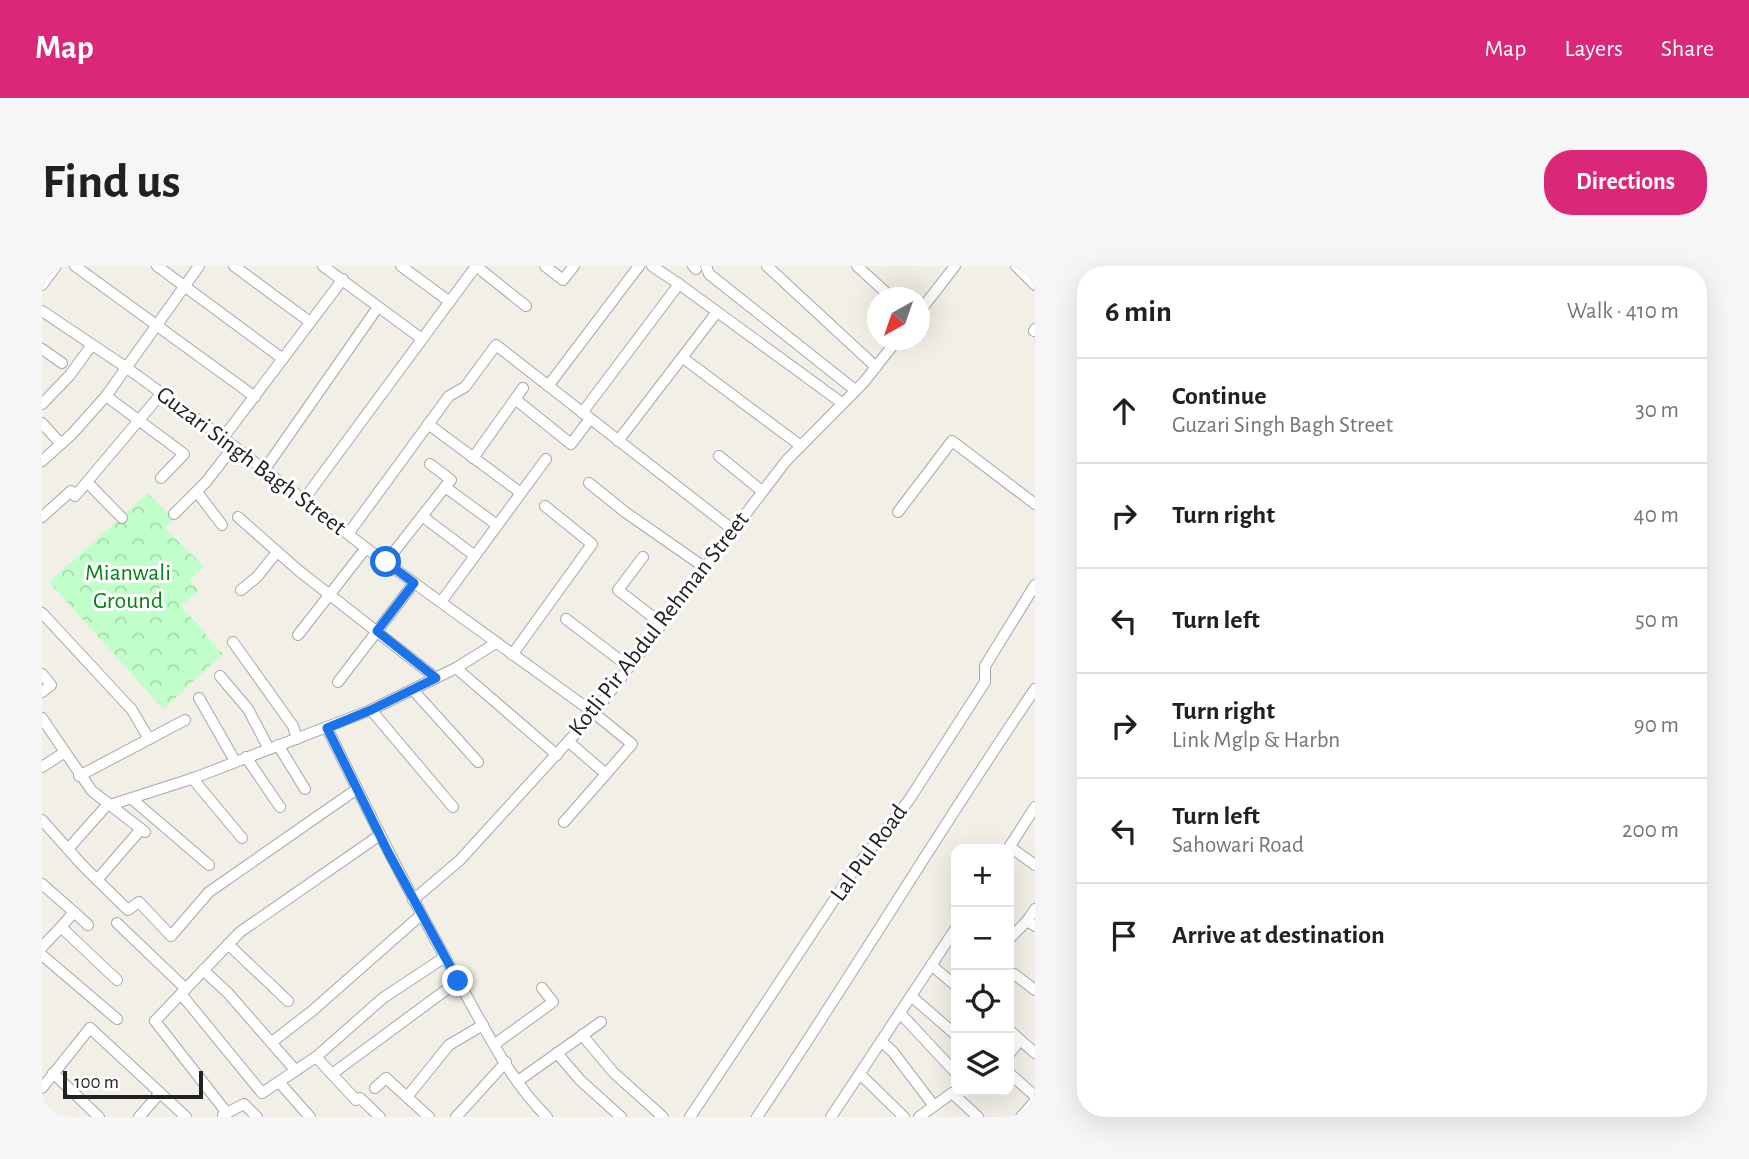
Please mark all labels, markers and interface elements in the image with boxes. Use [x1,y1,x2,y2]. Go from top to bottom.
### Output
text: Map [35,32,94,65]
text: Map [1484,37,1526,61]
text: Layers [1564,37,1623,61]
text: Share [1661,37,1714,61]
button: Directions [1544,150,1707,215]
text: Find us [42,158,181,207]
north arrow [867,287,930,350]
text: 6 min [1105,297,1172,327]
text: Walk · 410 m [1567,300,1679,323]
street label: Guzari Singh Bagh Street [152,382,351,540]
text: Continue [1172,383,1267,409]
icon: ahead [1105,392,1143,430]
text: 30 m [1635,399,1679,422]
text: Guzari Singh Bagh Street [1172,414,1393,437]
icon: right [1105,497,1143,535]
text: Turn right [1172,502,1275,528]
text: 40 m [1634,504,1679,527]
street label: Kotli Pir Abdul Rehman Street [564,507,754,741]
route start [370,546,401,577]
park label: Mianwali Ground [85,561,171,613]
icon: left [1105,602,1143,640]
text: Turn left [1172,607,1260,633]
text: 50 m [1635,609,1679,632]
text: Turn right [1172,698,1275,724]
icon: right [1105,707,1143,745]
text: 90 m [1634,714,1679,737]
text: Link Mglp & Harbn [1172,729,1340,752]
street label: Lal Pul Road [826,800,912,906]
text: Turn left [1172,803,1260,829]
icon: left [1105,812,1143,850]
text: 200 m [1622,819,1679,842]
text: Sahowari Road [1172,834,1304,857]
map controls [951,844,1014,1096]
button: + [951,844,1014,907]
button: − [951,907,1014,970]
icon: arrive [1105,917,1143,955]
text: Arrive at destination [1172,922,1385,948]
route end [442,965,473,996]
button: locate [951,970,1014,1033]
button: layers [951,1033,1014,1096]
scale bar [63,1068,203,1100]
text: 100 m [74,1073,119,1092]

